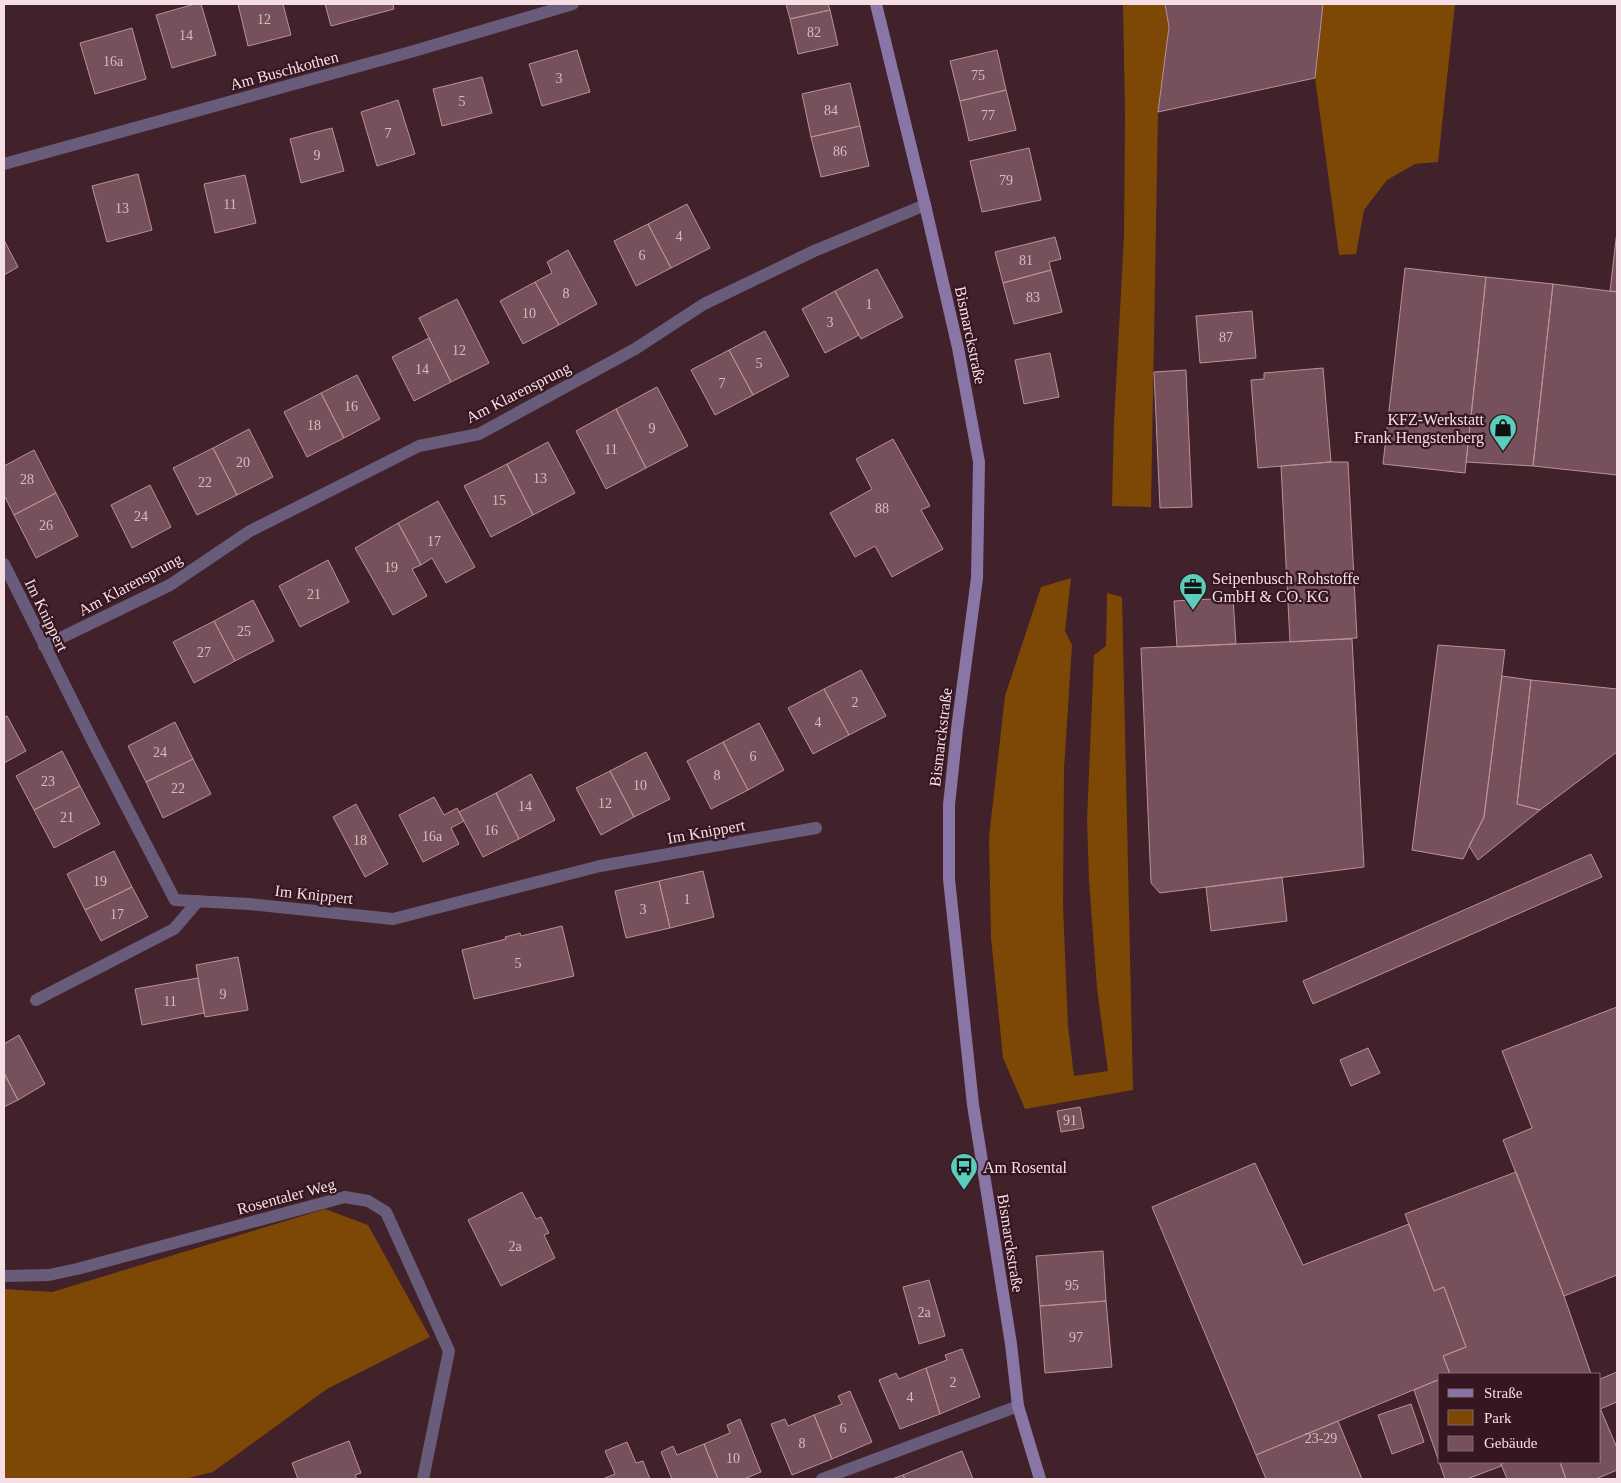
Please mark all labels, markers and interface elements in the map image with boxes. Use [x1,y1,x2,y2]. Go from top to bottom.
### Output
house number: 12 [257,12,271,27]
house number: 82 [807,25,821,40]
house number: 14 [179,28,193,43]
street label: Am Buschkothen [228,48,340,93]
house number: 16a [103,54,124,69]
house number: 75 [971,68,985,83]
house number: 3 [556,71,563,86]
house number: 5 [459,94,466,109]
house number: 84 [824,103,838,118]
house number: 77 [981,108,995,123]
house number: 7 [385,126,392,141]
house number: 86 [833,144,847,159]
house number: 9 [314,148,321,163]
house number: 79 [999,173,1013,188]
house number: 11 [223,197,237,212]
house number: 13 [115,201,129,216]
house number: 4 [676,229,683,244]
house number: 6 [639,248,646,263]
house number: 81 [1019,253,1033,268]
street label: Bismarckstraße [952,285,989,386]
house number: 8 [563,286,570,301]
house number: 83 [1026,290,1040,305]
house number: 1 [866,297,873,312]
house number: 10 [522,306,536,321]
house number: 3 [827,315,834,330]
house number: 87 [1219,330,1233,345]
house number: 12 [452,343,466,358]
house number: 5 [756,356,763,371]
street label: Am Klarensprung [463,359,574,427]
house number: 14 [415,362,429,377]
house number: 7 [719,376,726,391]
house number: 16 [344,399,358,414]
place label: KFZ-Werkstatt Frank Hengstenberg [1354,411,1485,447]
shop icon: KFZ-Werkstatt Frank Hengstenberg [1488,413,1518,452]
house number: 18 [307,418,321,433]
house number: 9 [649,421,656,436]
house number: 11 [604,442,618,457]
house number: 20 [236,455,250,470]
house number: 13 [533,471,547,486]
house number: 28 [20,472,34,487]
house number: 22 [198,475,212,490]
house number: 15 [492,493,506,508]
house number: 88 [875,501,889,516]
house number: 24 [134,509,148,524]
house number: 26 [39,518,53,533]
house number: 17 [427,534,441,549]
street label: Am Klarensprung [75,550,186,620]
house number: 19 [384,560,398,575]
place label: Seipenbusch Rohstoffe GmbH & CO. KG [1212,570,1360,605]
office icon: Seipenbusch Rohstoffe GmbH & CO. KG [1178,572,1208,611]
street label: Im Knippert [21,576,72,655]
house number: 21 [307,587,321,602]
house number: 25 [237,624,251,639]
house number: 27 [197,645,211,660]
street label: Bismarckstraße [926,687,955,787]
house number: 2 [852,695,859,710]
house number: 4 [815,715,822,730]
house number: 24 [153,745,167,760]
house number: 6 [750,749,757,764]
house number: 8 [714,768,721,783]
house number: 23 [41,774,55,789]
house number: 10 [633,778,647,793]
house number: 22 [171,781,185,796]
house number: 12 [598,796,612,811]
house number: 14 [518,799,532,814]
house number: 21 [60,810,74,825]
street label: Im Knippert [666,816,747,848]
house number: 16 [484,823,498,838]
house number: 16a [422,829,443,844]
house number: 18 [353,833,367,848]
house number: 19 [93,874,107,889]
street label: Im Knippert [274,882,354,908]
house number: 1 [684,892,691,907]
house number: 3 [640,902,647,917]
house number: 17 [110,907,124,922]
house number: 5 [515,956,522,971]
house number: 9 [220,987,227,1002]
house number: 11 [163,994,177,1009]
house number: 91 [1063,1113,1077,1128]
bus stop icon: Am Rosental [949,1152,979,1191]
place label: Am Rosental [983,1159,1068,1176]
street label: Rosentaler Weg [235,1175,337,1219]
street label: Bismarckstraße [994,1193,1027,1294]
house number: 2a [508,1239,522,1254]
house number: 95 [1065,1278,1079,1293]
house number: 2a [917,1305,931,1320]
house number: 97 [1069,1330,1083,1345]
legend [1438,1373,1601,1463]
house number: 2 [950,1375,957,1390]
text: Straße [1484,1385,1523,1401]
house number: 4 [907,1390,914,1405]
text: Park [1484,1410,1512,1426]
house number: 6 [840,1421,847,1436]
house number: 23-29 [1305,1431,1337,1446]
text: Gebäude [1484,1435,1538,1451]
house number: 8 [799,1436,806,1451]
house number: 10 [726,1451,740,1466]

